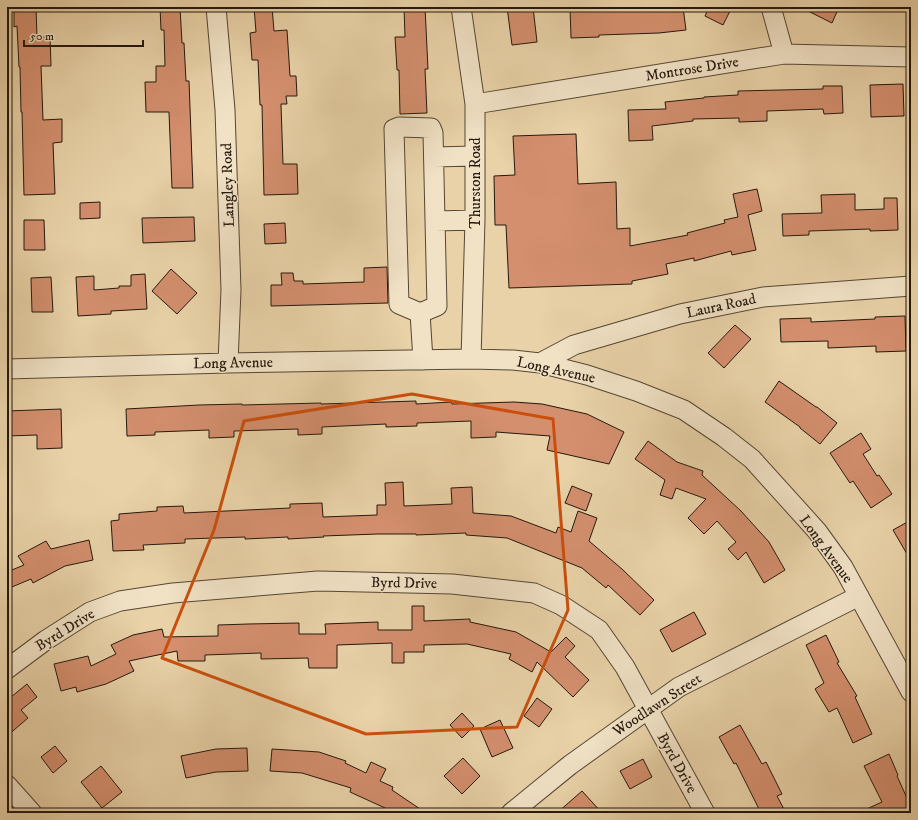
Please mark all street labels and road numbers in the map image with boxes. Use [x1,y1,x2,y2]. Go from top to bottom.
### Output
street label: Montrose Drive [644,52,740,86]
street label: Thurston Road [466,137,485,229]
street label: Langley Road [217,142,239,228]
street label: Laura Road [684,289,758,323]
street label: Long Avenue [515,352,597,388]
street label: Long Avenue [193,353,273,373]
street label: Long Avenue [795,511,857,587]
street label: Byrd Drive [371,573,437,593]
street label: Byrd Drive [32,604,98,656]
street label: Woodlawn Street [608,669,705,741]
street label: Byrd Drive [653,729,701,797]

